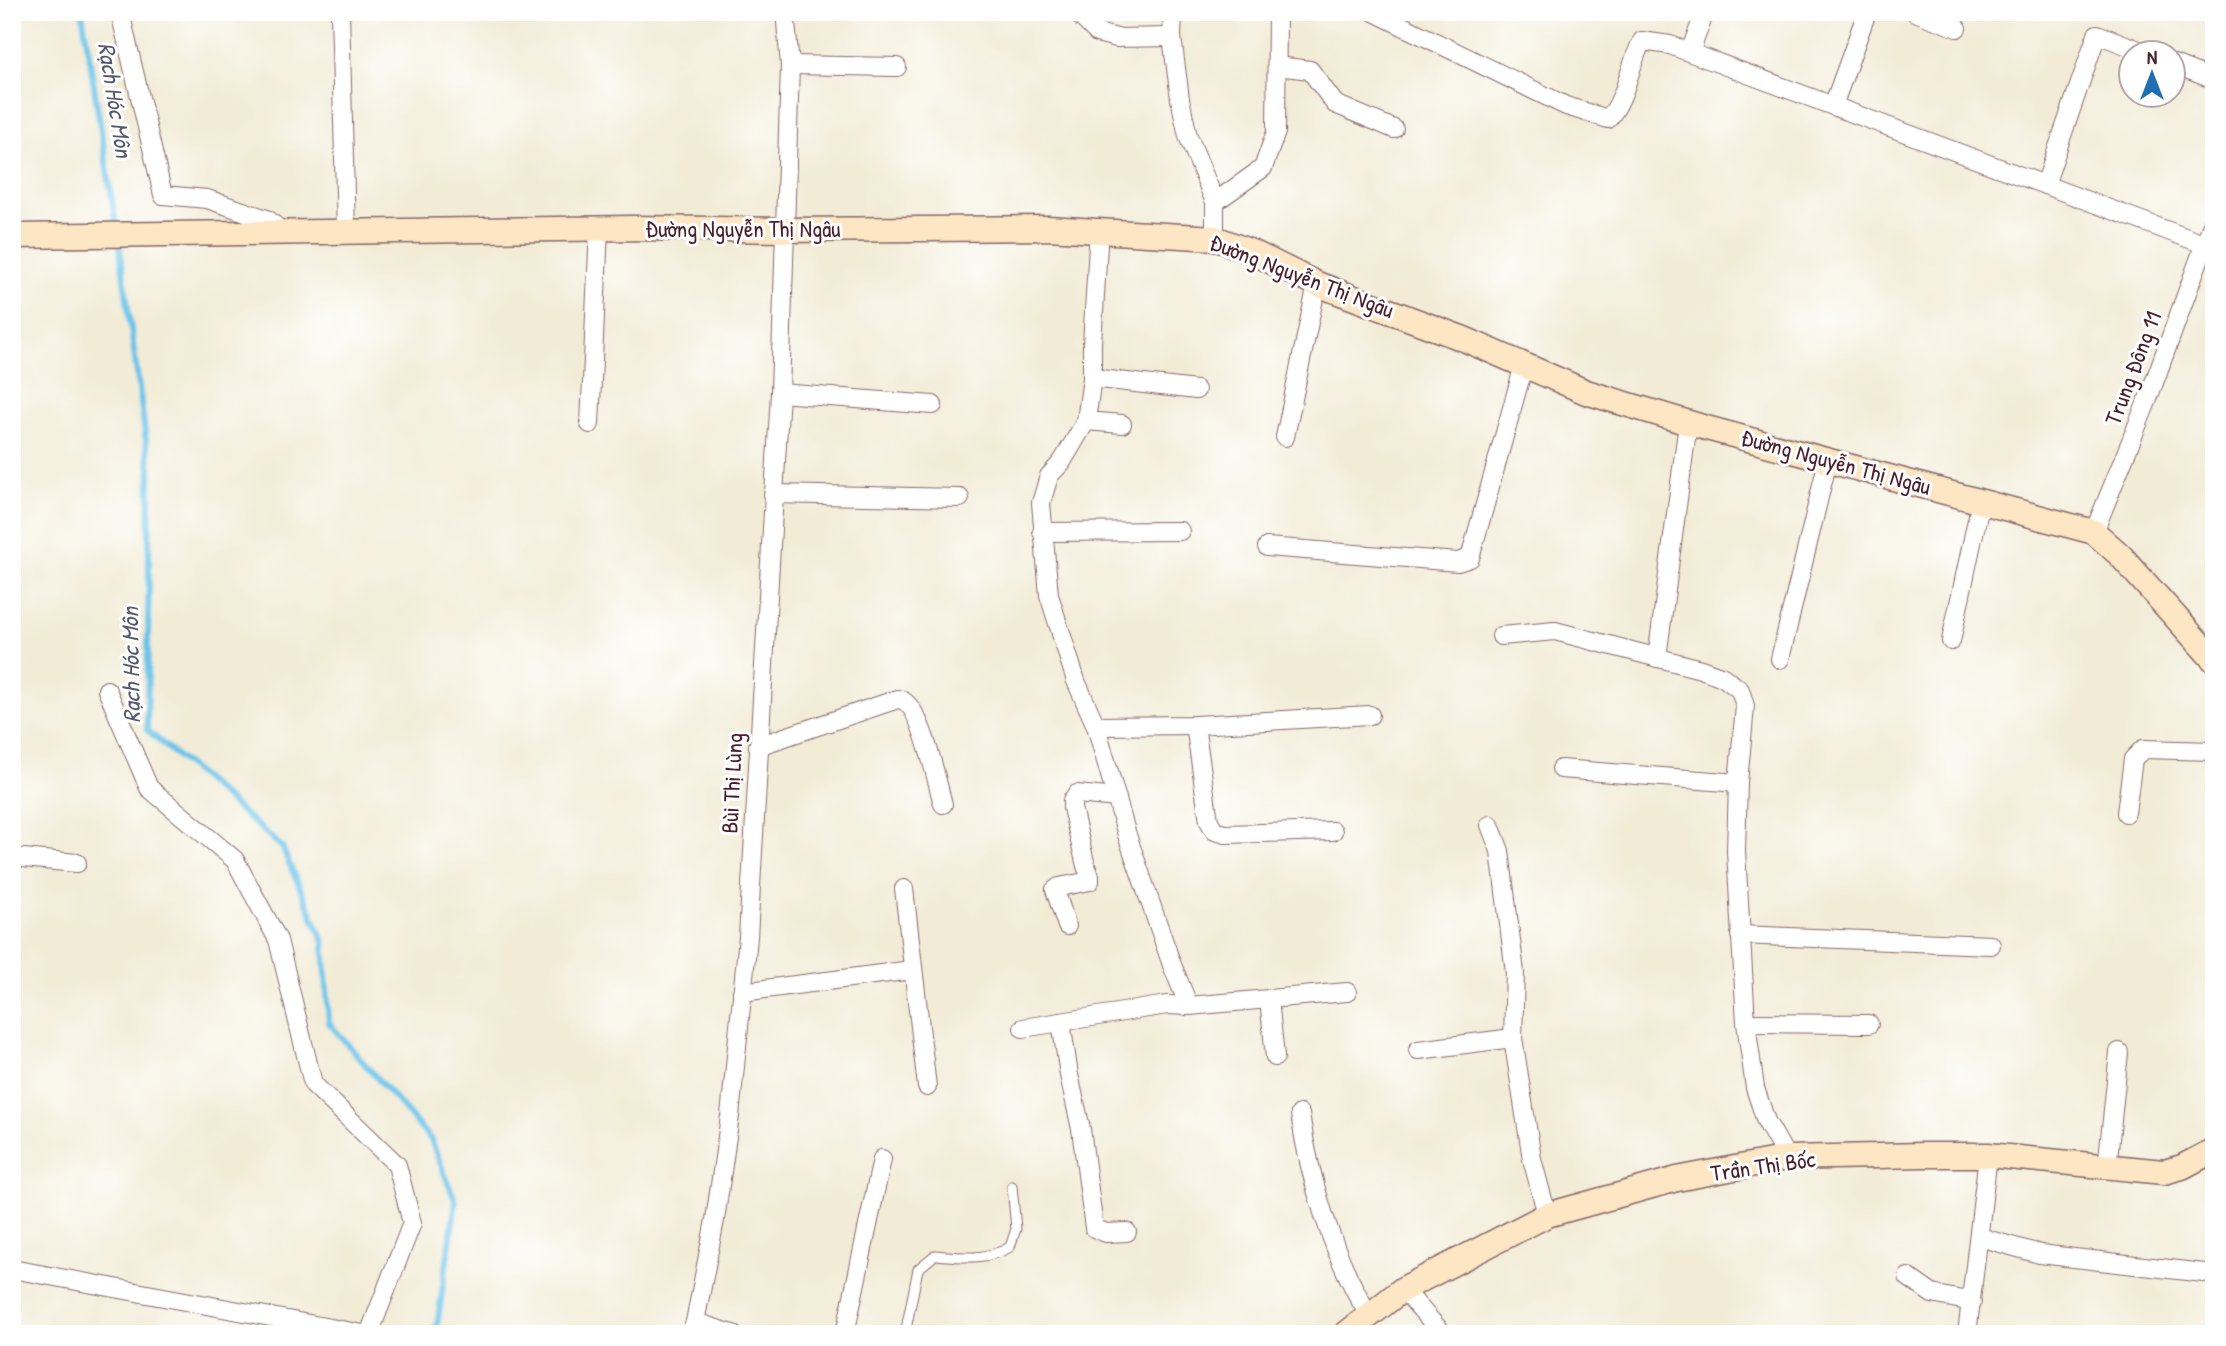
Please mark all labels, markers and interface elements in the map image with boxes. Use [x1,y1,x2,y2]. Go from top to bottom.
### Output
north arrow [2118,38,2188,108]
water label: Rạch Hóc Môn [91,40,141,162]
text: N [2147,44,2157,70]
street label: Đường Nguyễn Thị Ngâu [646,213,840,244]
street label: Đường Nguyễn Thị Ngâu [1206,226,1399,325]
street label: Trung Đông 11 [2097,307,2168,429]
street label: Đường Nguyễn Thị Ngâu [1738,421,1934,502]
water label: Rạch Hóc Môn [113,605,147,723]
street label: Bùi Thị Lùng [713,732,750,834]
street label: Trần Thị Bốc [1709,1143,1817,1188]

